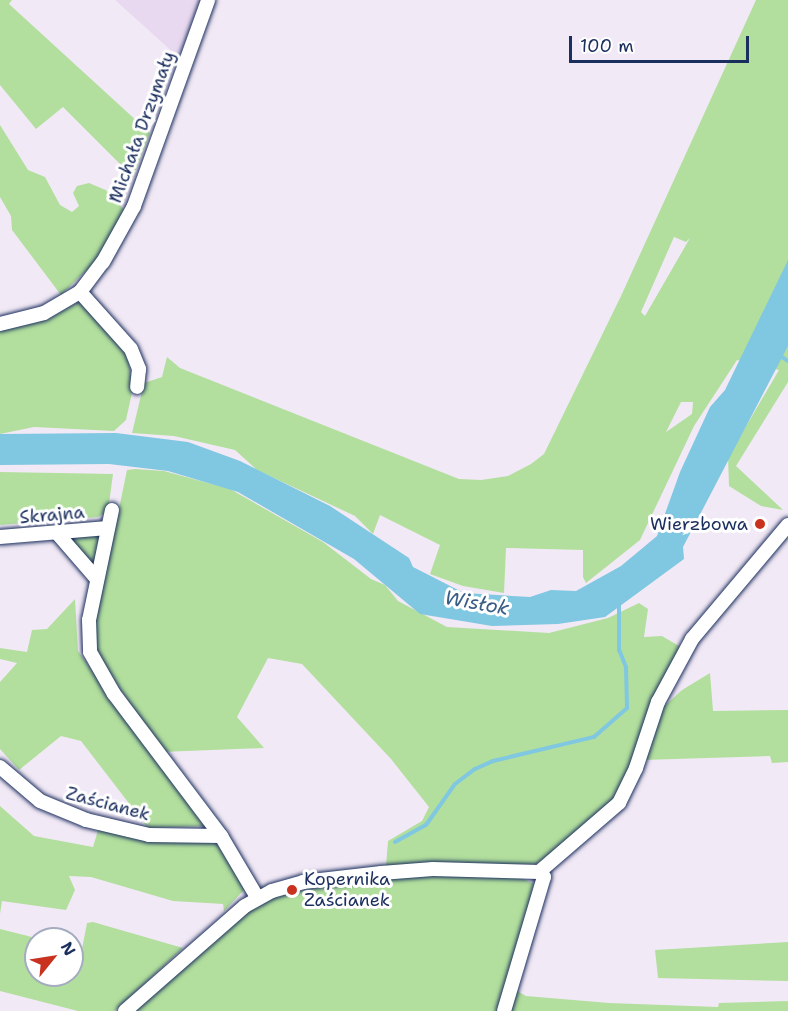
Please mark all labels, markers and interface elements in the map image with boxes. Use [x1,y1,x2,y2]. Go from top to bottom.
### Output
scale bar [572,24,752,62]
text: 100 m [580,34,634,58]
street label: Michała Drzymały [104,48,180,206]
street label: Skrajna [19,501,85,529]
place label: Wierzbowa [650,513,748,535]
marker: Wierzbowa [753,517,767,531]
water label: Wisłok [443,586,511,620]
street label: Zaścianek [64,782,152,826]
place label: Kopernika Zaścianek [304,869,390,912]
marker: Kopernika Zaścianek [285,883,299,897]
north arrow [24,927,84,987]
text: N [56,938,81,959]

